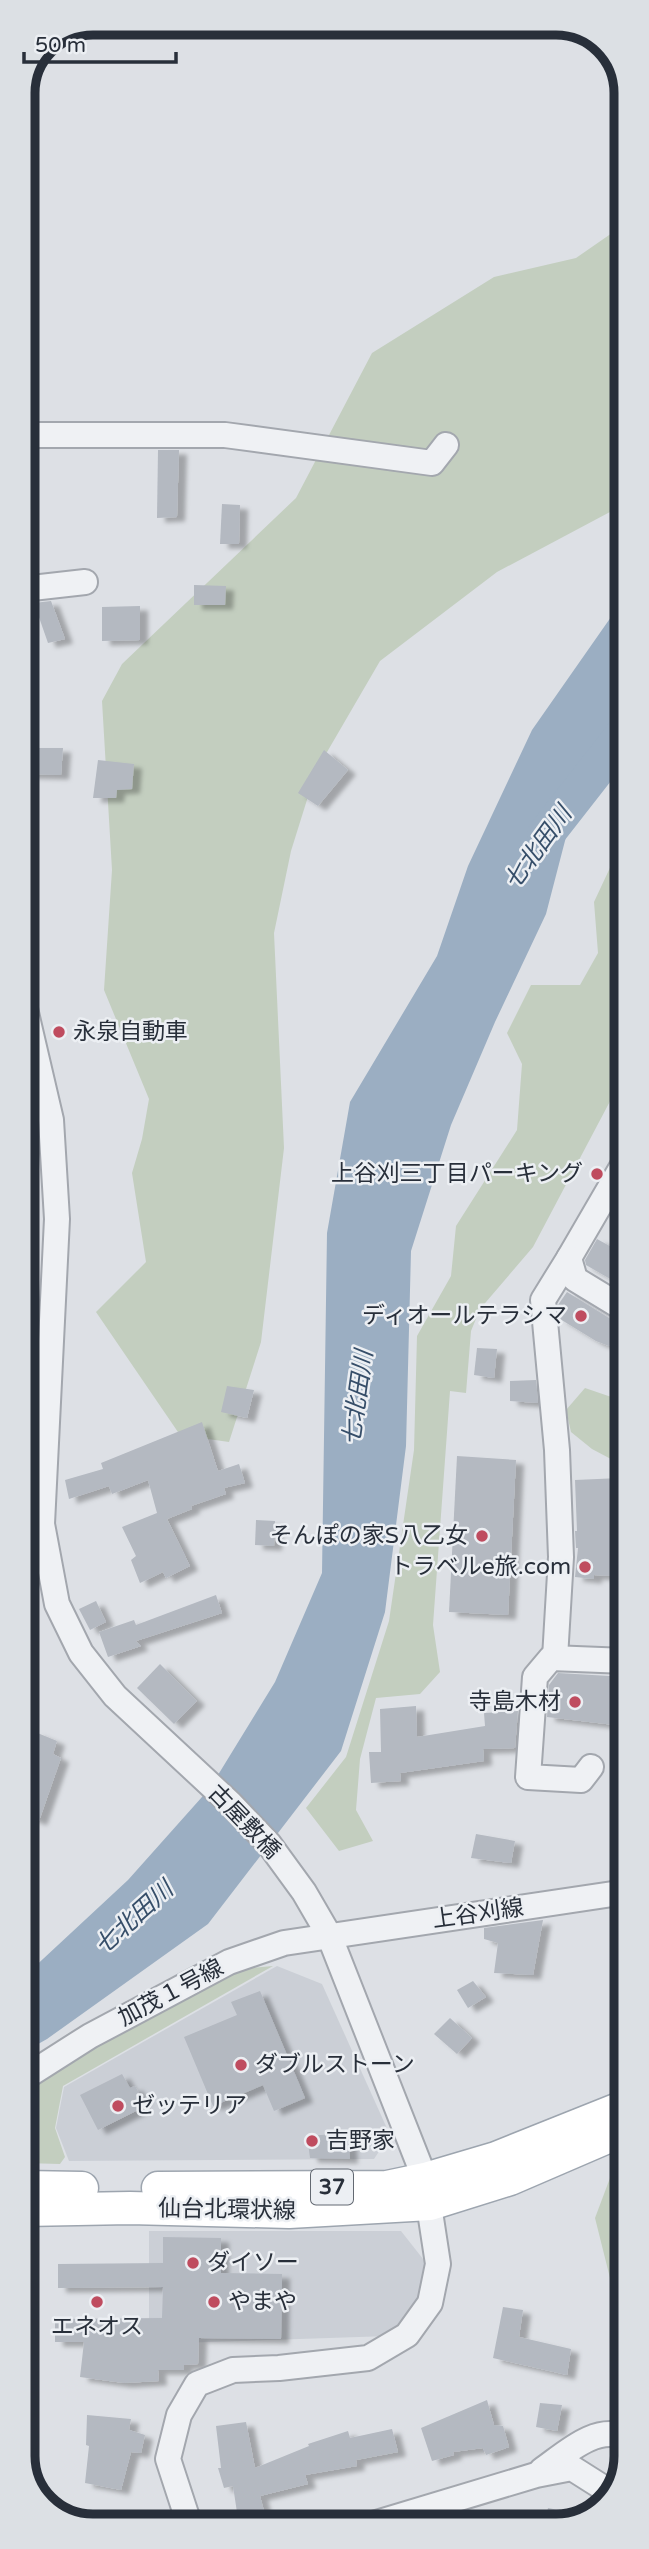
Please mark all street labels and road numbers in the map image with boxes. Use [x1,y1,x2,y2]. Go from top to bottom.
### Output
street label: 古屋敷橋 [202,1779,286,1865]
street label: 上谷刈線 [430,1894,526,1934]
street label: 加茂１号線 [114,1954,228,2032]
road number: 37 [311,2170,353,2204]
street label: 仙台北環状線 [158,2195,296,2225]

